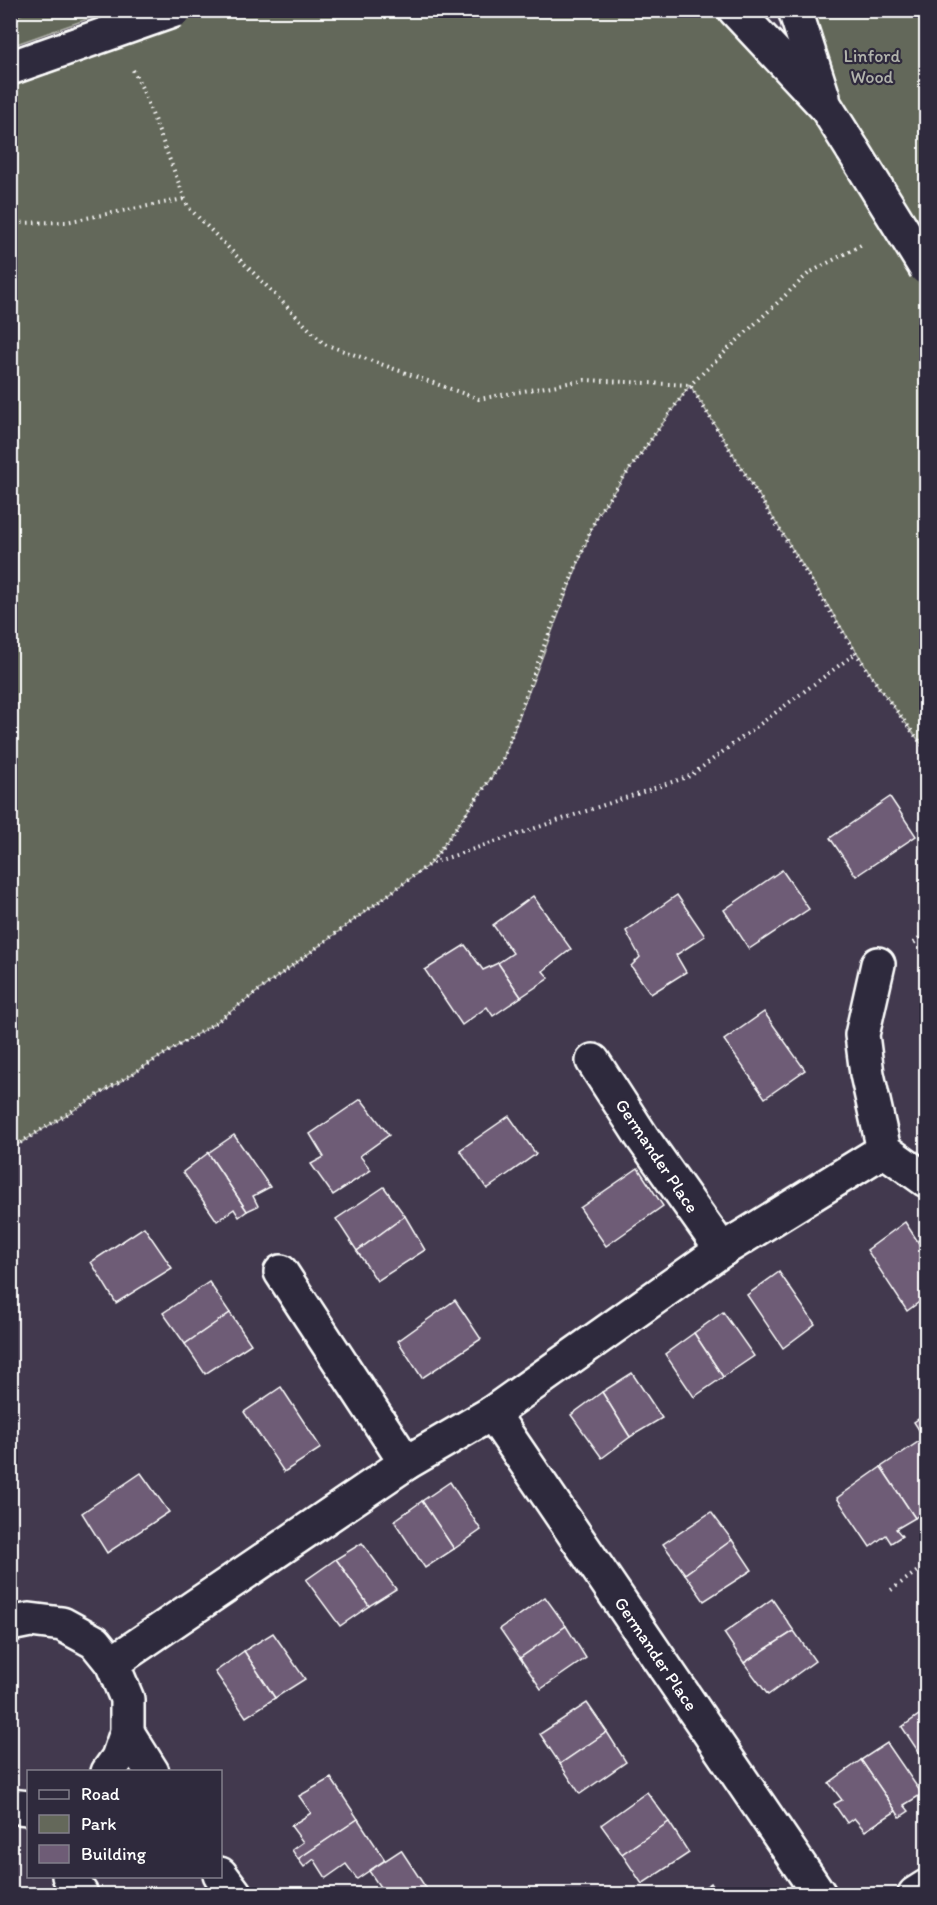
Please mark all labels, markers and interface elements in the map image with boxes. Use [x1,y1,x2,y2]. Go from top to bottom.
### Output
park label: Linford Wood [844,45,900,88]
street label: Germander Place [611,1095,703,1217]
street label: Germander Place [610,1593,702,1715]
legend [27,1770,222,1878]
text: Road [81,1783,120,1805]
text: Park [81,1813,116,1835]
text: Building [81,1843,147,1865]

